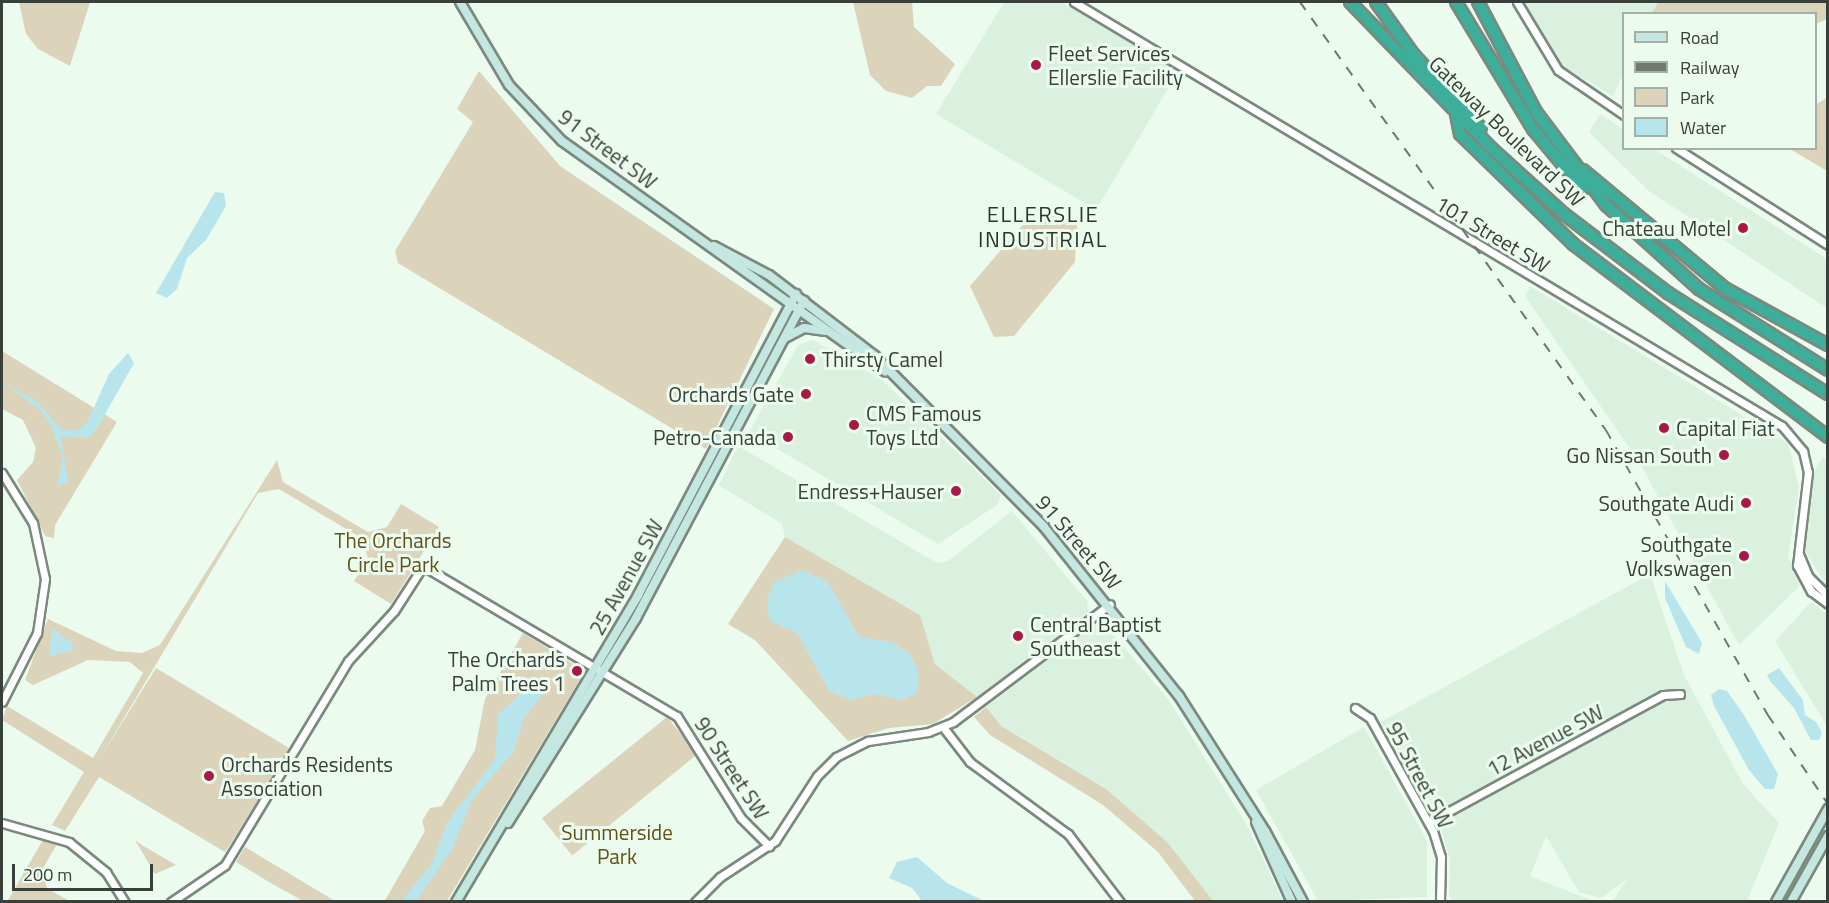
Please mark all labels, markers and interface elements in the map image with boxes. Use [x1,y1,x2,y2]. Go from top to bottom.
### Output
legend [1622,12,1817,150]
text: Road [1680,24,1719,51]
place label: Fleet Services Ellerslie Facility [1048,40,1183,90]
street label: Gateway Boulevard SW [1424,50,1590,212]
text: Railway [1680,54,1739,81]
marker: Fleet Services Ellerslie Facility [1029,58,1043,72]
text: Park [1680,84,1714,111]
street label: 91 Street SW [554,104,662,194]
text: Water [1680,114,1726,141]
street label: 101 Street SW [1431,190,1555,278]
district label: ELLERSLIE INDUSTRIAL [978,201,1108,252]
place label: Chateau Motel [1602,215,1731,241]
marker: Chateau Motel [1736,221,1750,235]
place label: Thirsty Camel [822,346,943,372]
marker: Thirsty Camel [803,352,817,366]
place label: Orchards Gate [668,381,794,407]
marker: Orchards Gate [799,387,813,401]
place label: CMS Famous Toys Ltd [866,400,981,450]
place label: Capital Fiat [1676,415,1775,441]
marker: CMS Famous Toys Ltd [847,418,861,432]
marker: Capital Fiat [1657,421,1671,435]
place label: Petro-Canada [653,424,776,450]
marker: Petro-Canada [781,430,795,444]
place label: Go Nissan South [1566,442,1712,468]
marker: Go Nissan South [1717,448,1731,462]
place label: Endress+Hauser [798,478,944,504]
marker: Endress+Hauser [949,484,963,498]
street label: 91 Street SW [1031,490,1127,594]
place label: Southgate Audi [1598,490,1734,516]
marker: Southgate Audi [1739,496,1753,510]
street label: 25 Avenue SW [584,515,668,639]
park label: The Orchards Circle Park [334,527,452,577]
place label: Southgate Volkswagen [1626,531,1732,581]
marker: Southgate Volkswagen [1737,549,1751,563]
place label: Central Baptist Southeast [1030,611,1161,661]
marker: Central Baptist Southeast [1011,629,1025,643]
place label: The Orchards Palm Trees 1 [448,646,565,696]
marker: The Orchards Palm Trees 1 [570,664,584,678]
street label: 12 Avenue SW [1482,699,1608,781]
street label: 90 Street SW [690,712,774,824]
street label: 95 Street SW [1381,717,1459,833]
place label: Orchards Residents Association [221,751,393,801]
marker: Orchards Residents Association [202,769,216,783]
park label: Summerside Park [561,819,673,869]
scale bar [15,852,156,890]
text: 200 m [23,861,72,888]

